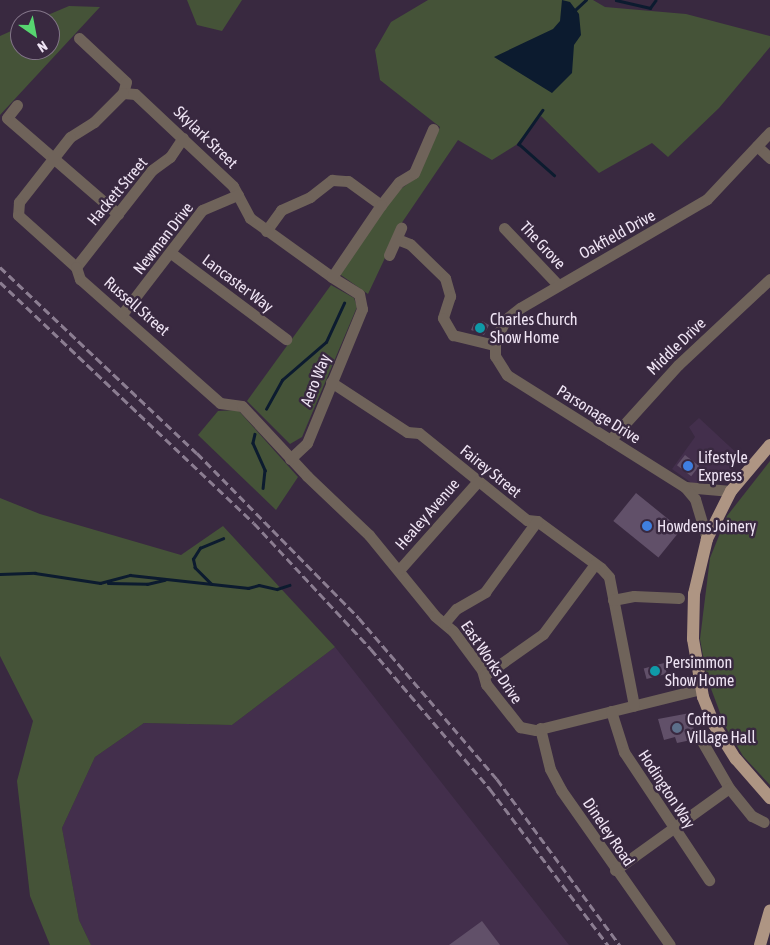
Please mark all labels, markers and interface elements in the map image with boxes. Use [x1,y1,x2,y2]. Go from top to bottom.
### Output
north arrow [10,10,60,60]
text: N [35,38,50,56]
street label: Skylark Street [170,102,242,172]
street label: Hackett Street [83,153,151,229]
street label: Newman Drive [129,198,197,278]
street label: Oakfield Drive [576,205,658,263]
street label: The Grove [516,217,570,273]
street label: Lancaster Way [199,250,277,316]
street label: Russell Street [100,272,174,340]
place label: Charles Church Show Home [490,309,577,347]
street label: Middle Drive [643,313,709,379]
marker: Charles Church Show Home [474,322,486,334]
street label: Aero Way [296,351,334,409]
street label: Parsonage Drive [554,381,644,447]
street label: Fairey Street [457,441,525,501]
place label: Lifestyle Express [698,447,748,485]
marker: Lifestyle Express [682,460,694,472]
street label: Healey Avenue [391,474,463,554]
place label: Howdens Joinery [657,516,756,536]
marker: Howdens Joinery [641,520,653,532]
street label: East Works Drive [457,617,527,707]
place label: Persimmon Show Home [665,652,734,690]
marker: Persimmon Show Home [649,665,661,677]
place label: Cofton Village Hall [687,709,756,747]
marker: Cofton Village Hall [671,722,683,734]
street label: Hodington Way [634,746,700,832]
street label: Dineley Road [579,794,639,870]

